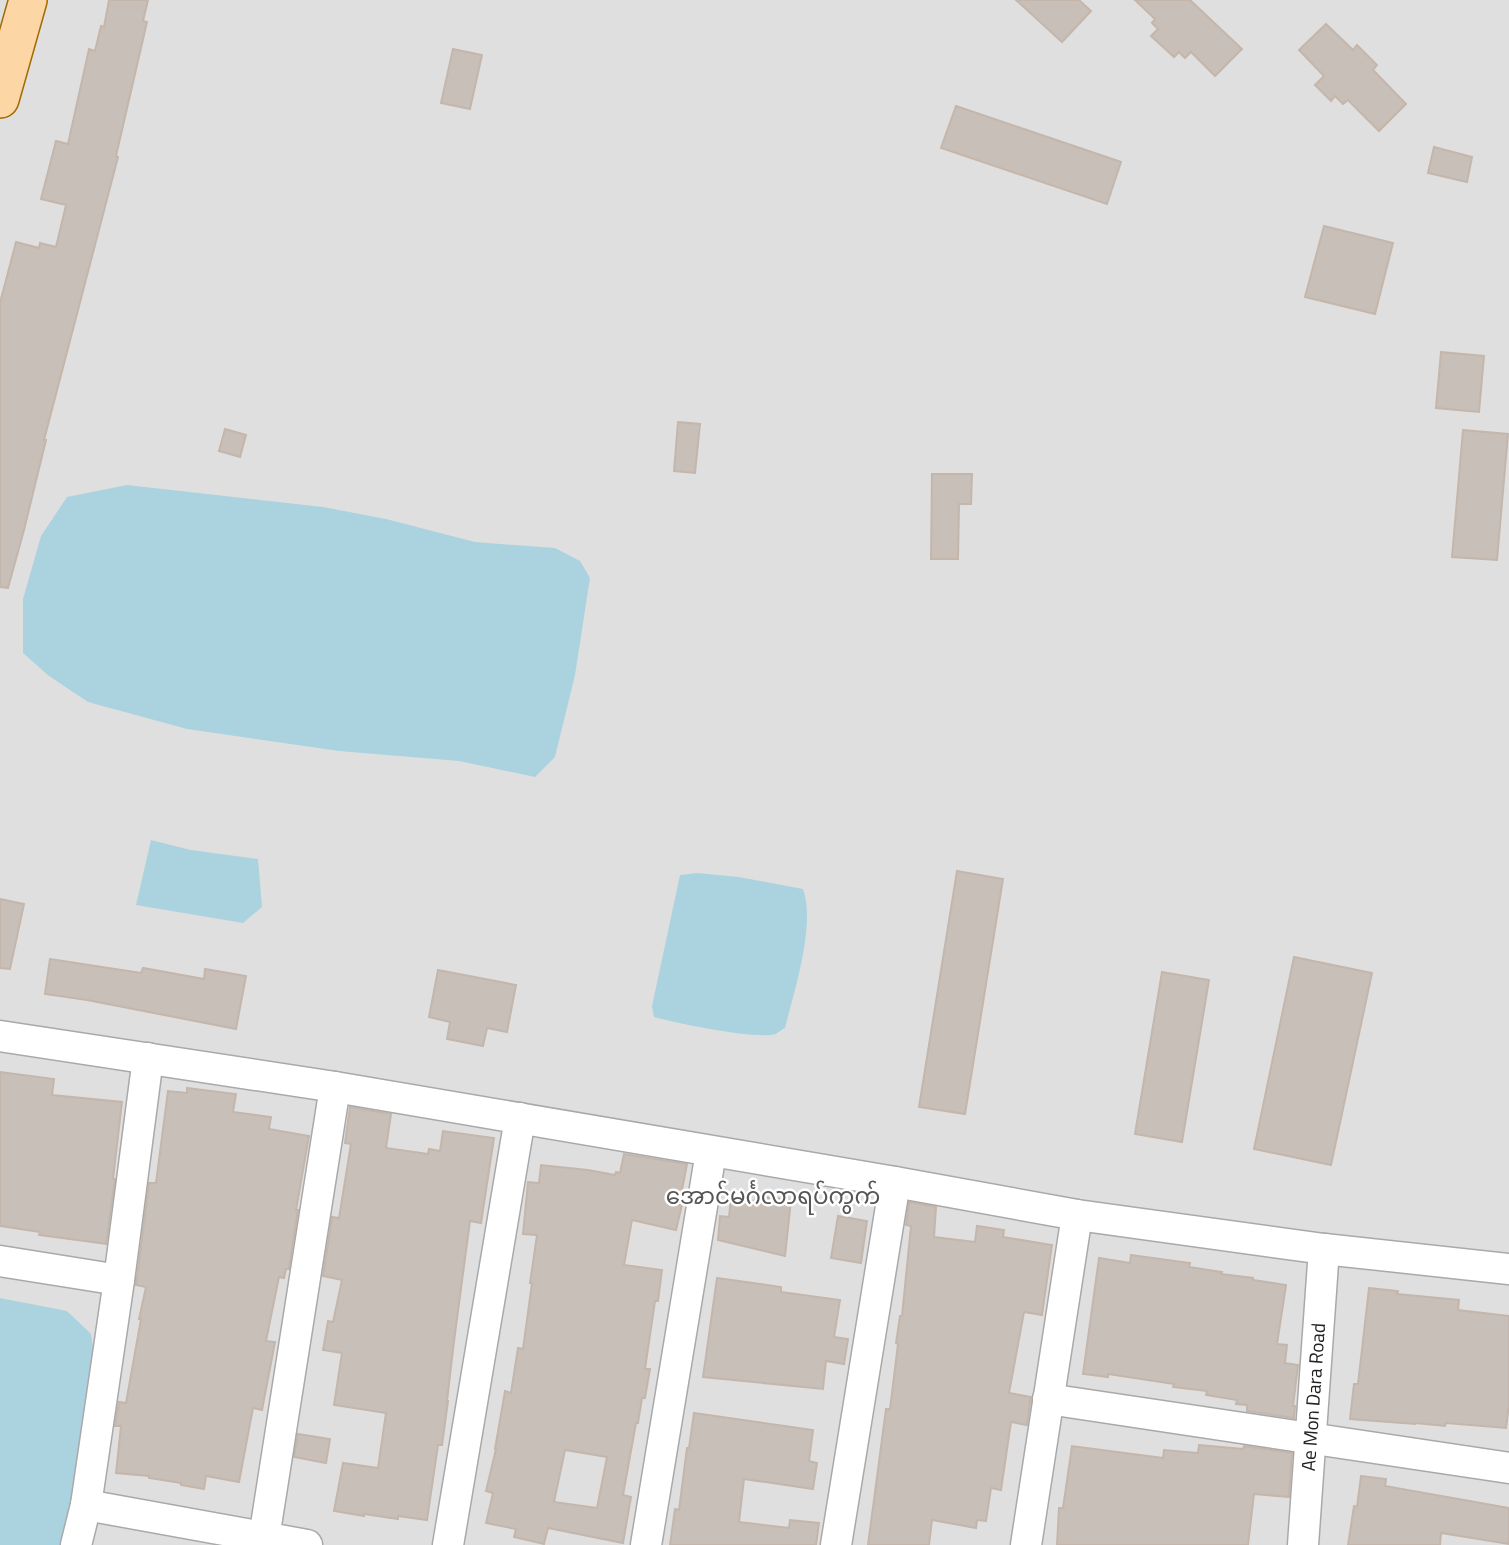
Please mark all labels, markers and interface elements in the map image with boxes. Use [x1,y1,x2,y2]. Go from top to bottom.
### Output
district label: အောင်မင်္ဂလာရပ်ကွက် [666,1178,880,1215]
street label: Ae Mon Dara Road [1293,1322,1332,1472]

